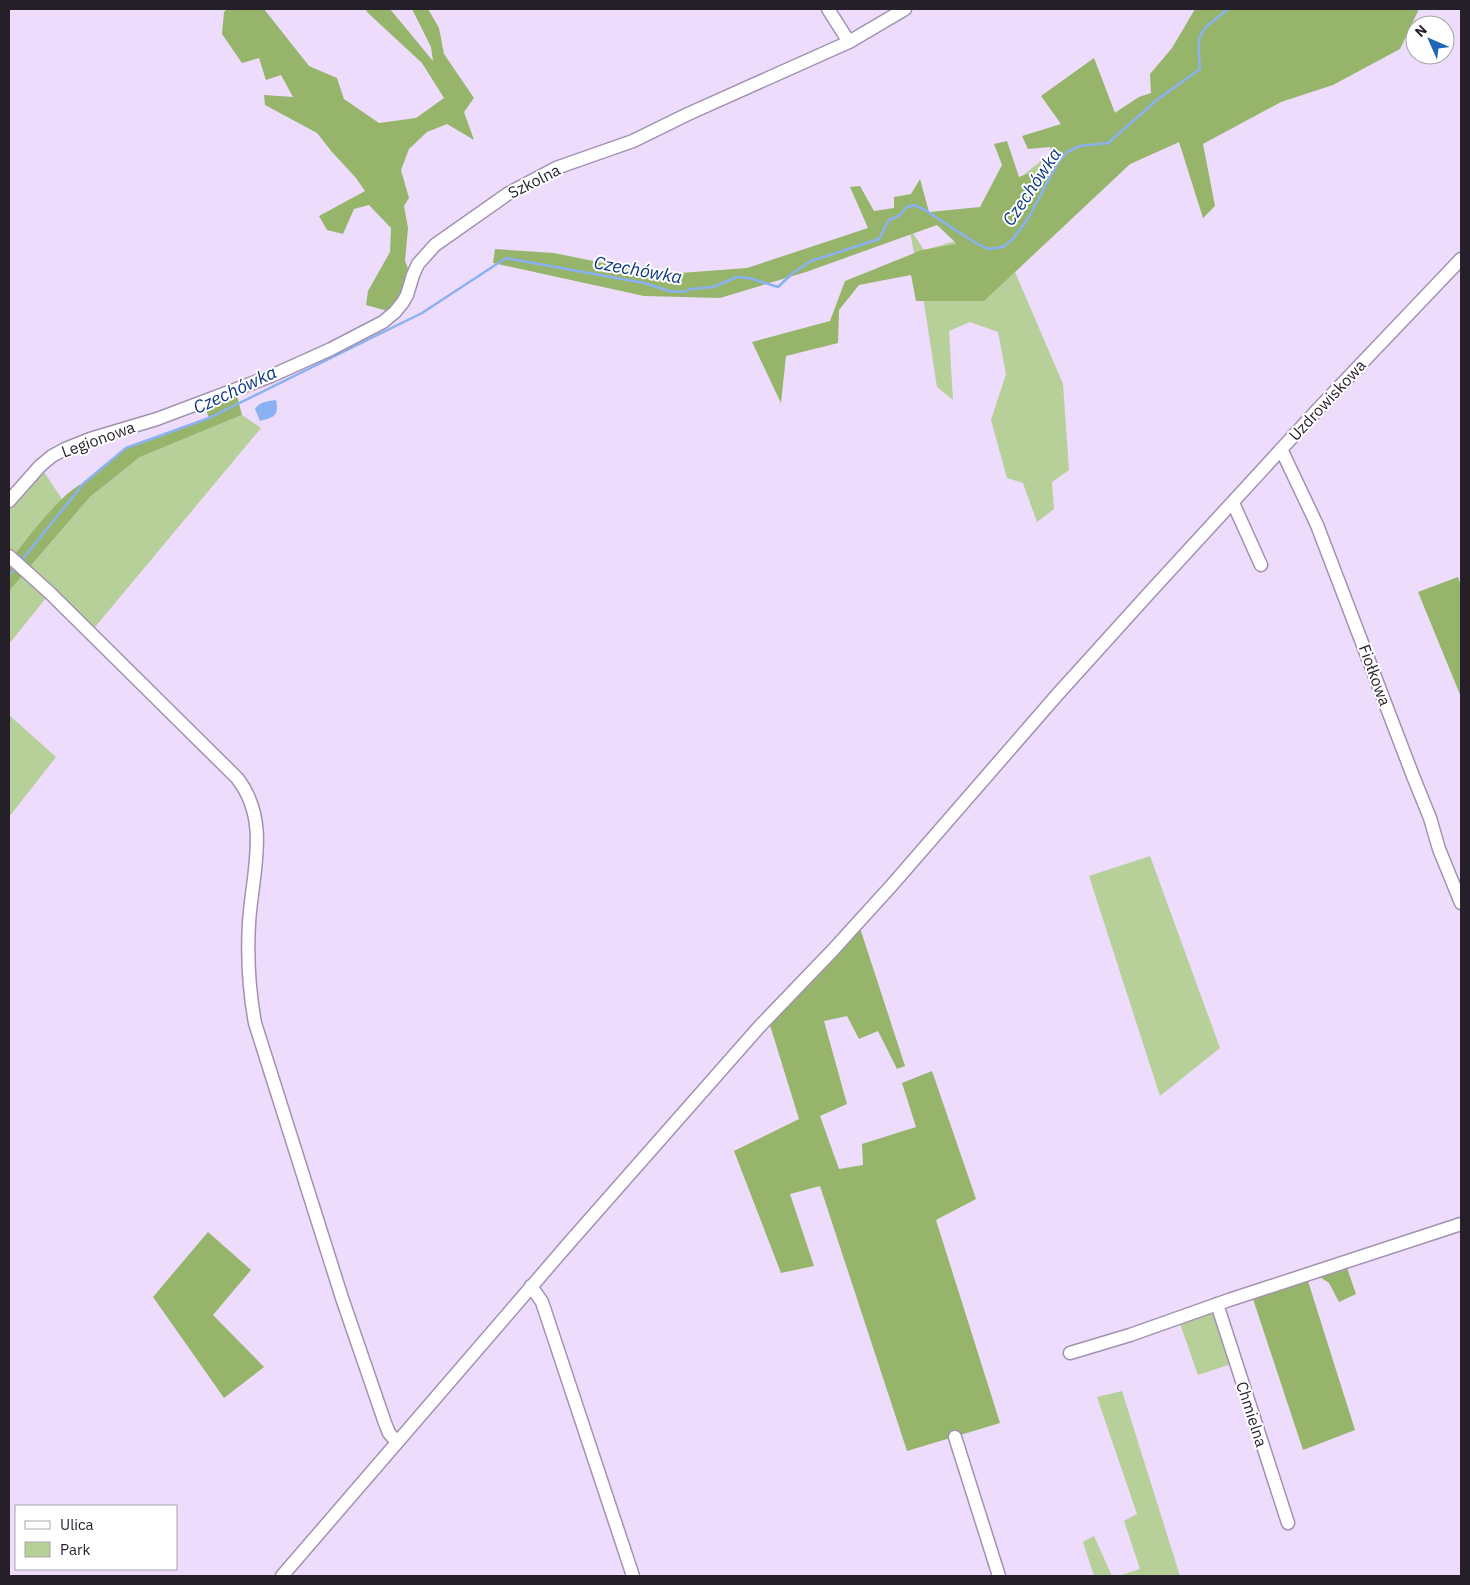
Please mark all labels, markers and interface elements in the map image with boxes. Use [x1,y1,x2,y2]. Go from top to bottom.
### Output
north arrow [1405,15,1455,65]
text: N [1411,21,1431,41]
water label: Czechówka [997,143,1066,230]
street label: Szkolna [505,159,564,203]
water label: Czechówka [592,250,684,289]
street label: Uzdrowiskowa [1284,355,1370,445]
water label: Czechówka [189,360,280,419]
street label: Legionowa [59,416,138,462]
street label: Fiołkowa [1355,641,1396,709]
street label: Chmielna [1232,1379,1272,1450]
legend [15,1505,178,1570]
text: Ulica [60,1515,94,1534]
text: Park [60,1540,90,1559]

